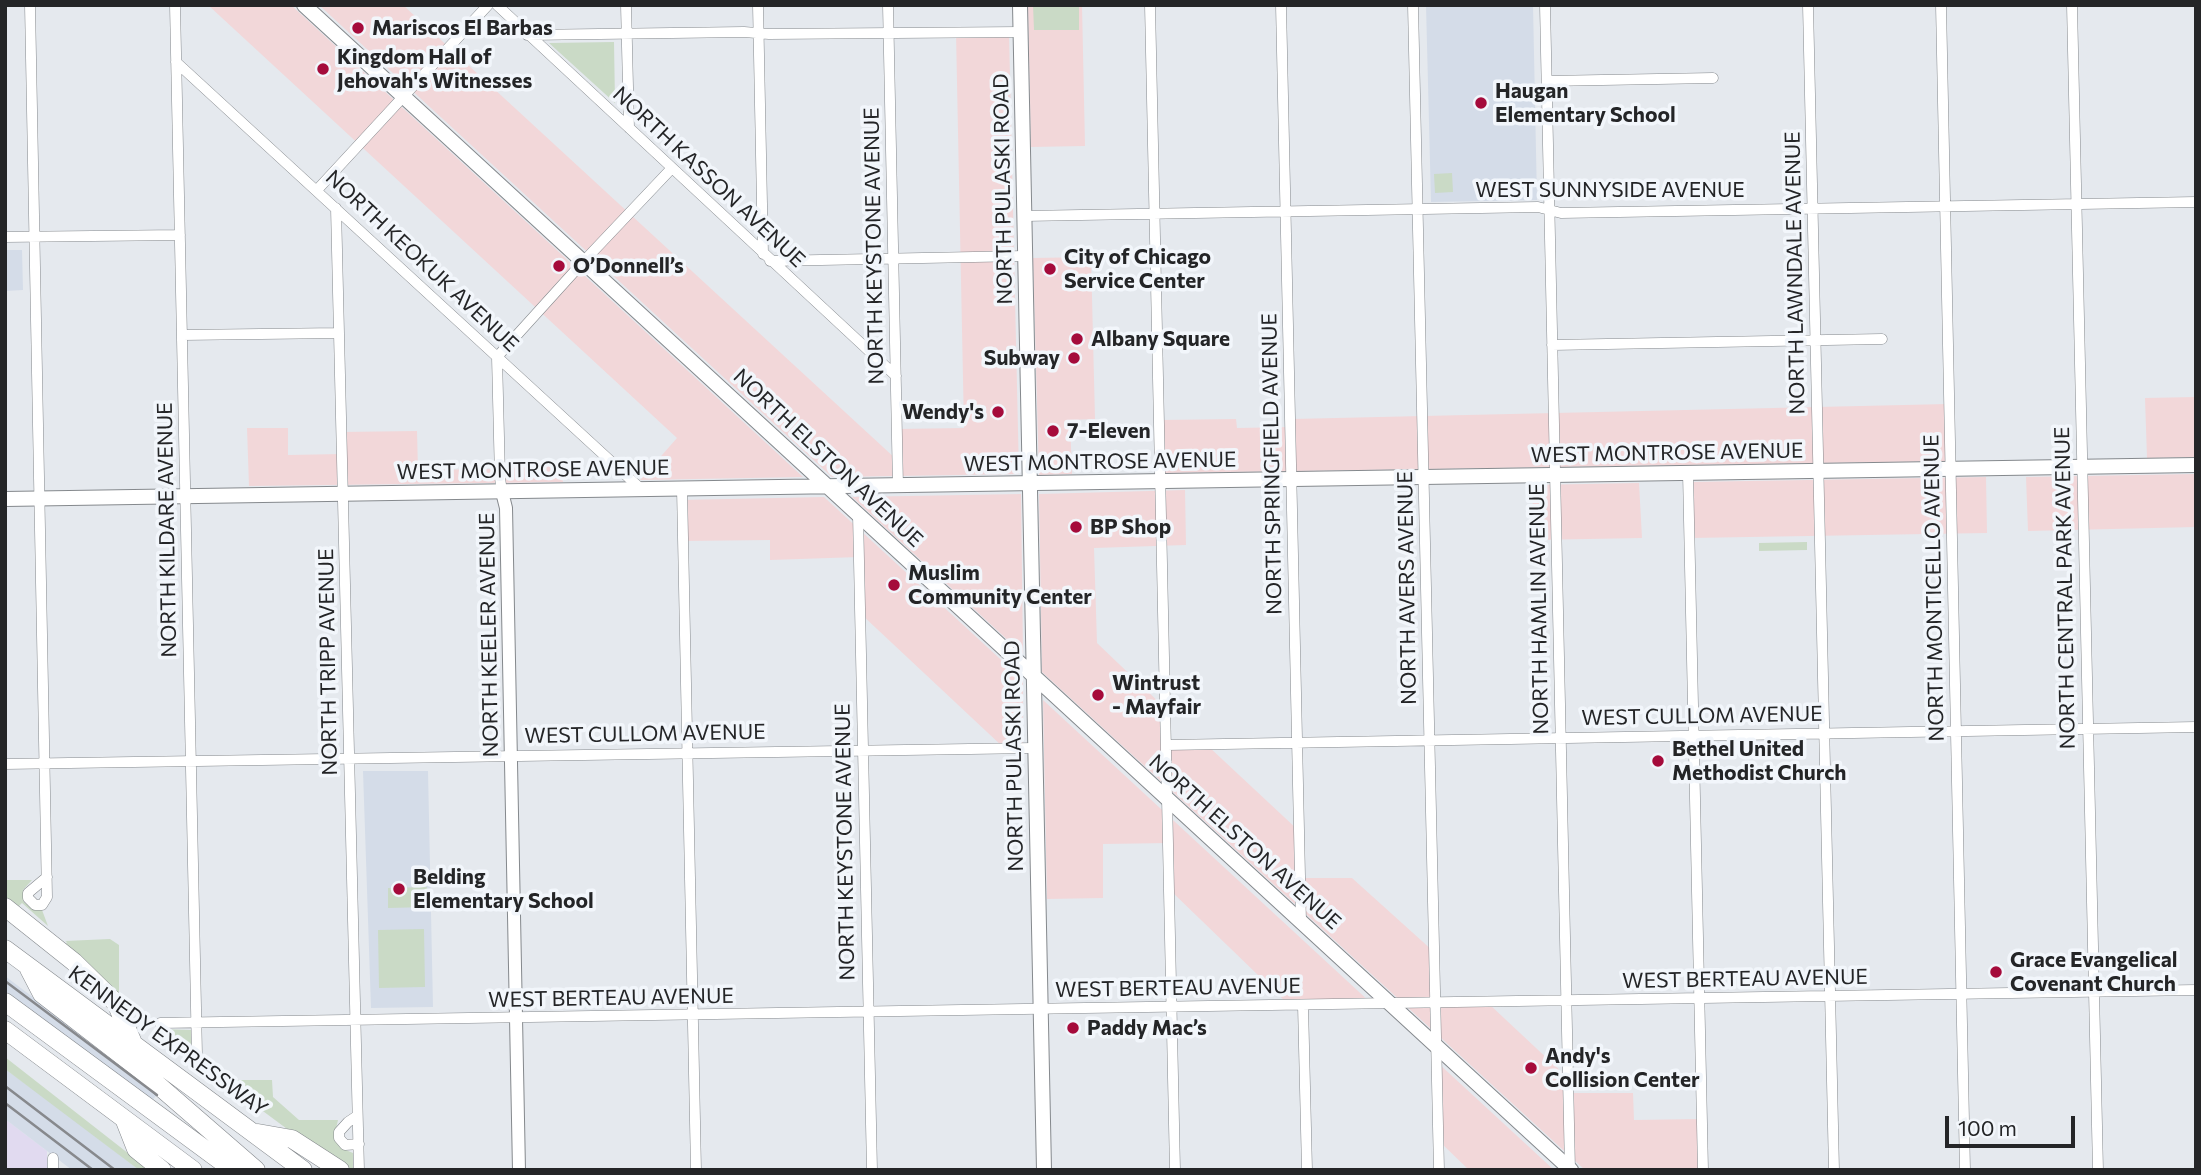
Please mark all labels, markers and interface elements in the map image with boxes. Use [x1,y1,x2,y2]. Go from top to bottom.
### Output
place label: Mariscos El Barbas [372,15,553,41]
marker: Mariscos El Barbas [350,20,366,36]
place label: Kingdom Hall of Jehovah's Witnesses [337,44,532,94]
marker: Kingdom Hall of Jehovah's Witnesses [315,61,331,77]
street label: NORTH PULASKI ROAD [988,73,1018,305]
place label: Haugan Elementary School [1495,78,1676,128]
street label: NORTH KASSON AVENUE [608,81,810,273]
marker: Haugan Elementary School [1473,95,1489,111]
street label: NORTH KEYSTONE AVENUE [859,107,889,385]
street label: NORTH LAWNDALE AVENUE [1780,131,1810,415]
street label: NORTH KEOKUK AVENUE [320,165,524,357]
street label: WEST SUNNYSIDE AVENUE [1475,177,1745,203]
place label: City of Chicago Service Center [1064,244,1211,294]
place label: O’Donnell’s [573,253,684,279]
marker: O’Donnell’s [551,258,567,274]
marker: City of Chicago Service Center [1042,261,1058,277]
street label: NORTH SPRINGFIELD AVENUE [1257,313,1287,615]
place label: Albany Square [1091,326,1230,352]
marker: Albany Square [1069,331,1085,347]
place label: Subway [984,345,1060,371]
marker: Subway [1066,350,1082,366]
street label: NORTH ELSTON AVENUE [728,364,928,552]
place label: Wendy's [902,399,984,425]
street label: NORTH KILDARE AVENUE [152,402,182,658]
marker: Wendy's [990,404,1006,420]
place label: 7-Eleven [1067,418,1151,444]
marker: 7-Eleven [1045,423,1061,439]
street label: NORTH CENTRAL PARK AVENUE [2050,426,2080,750]
street label: NORTH MONTICELLO AVENUE [1919,434,1949,742]
street label: WEST MONTROSE AVENUE [1530,438,1804,468]
street label: WEST MONTROSE AVENUE [963,447,1237,477]
street label: WEST MONTROSE AVENUE [396,455,670,485]
street label: NORTH AVERS AVENUE [1392,471,1422,705]
street label: NORTH HAMLIN AVENUE [1524,483,1554,735]
street label: NORTH KEELER AVENUE [474,512,504,758]
place label: BP Shop [1090,514,1171,540]
marker: BP Shop [1068,519,1084,535]
street label: NORTH TRIPP AVENUE [313,548,343,776]
place label: Muslim Community Center [908,560,1092,610]
marker: Muslim Community Center [886,577,902,593]
street label: NORTH PULASKI ROAD [999,640,1029,872]
place label: Wintrust - Mayfair [1112,670,1201,720]
marker: Wintrust - Mayfair [1090,687,1106,703]
street label: WEST CULLOM AVENUE [1581,701,1823,731]
street label: NORTH KEYSTONE AVENUE [830,703,860,981]
street label: WEST CULLOM AVENUE [524,719,766,749]
place label: Bethel United Methodist Church [1672,736,1846,786]
street label: NORTH ELSTON AVENUE [1144,749,1346,935]
marker: Bethel United Methodist Church [1650,753,1666,769]
place label: Belding Elementary School [413,864,594,914]
marker: Belding Elementary School [391,881,407,897]
place label: Grace Evangelical Covenant Church [2010,947,2177,997]
street label: KENNEDY EXPRESSWAY [64,960,272,1122]
street label: WEST BERTEAU AVENUE [1622,964,1868,994]
marker: Grace Evangelical Covenant Church [1988,964,2004,980]
street label: WEST BERTEAU AVENUE [1055,973,1301,1003]
street label: WEST BERTEAU AVENUE [488,983,734,1013]
place label: Paddy Mac’s [1087,1015,1207,1041]
marker: Paddy Mac’s [1065,1020,1081,1036]
place label: Andy's Collision Center [1545,1043,1700,1093]
marker: Andy's Collision Center [1523,1060,1539,1076]
scale bar [1949,1102,2078,1146]
text: 100 m [1958,1115,2017,1140]

